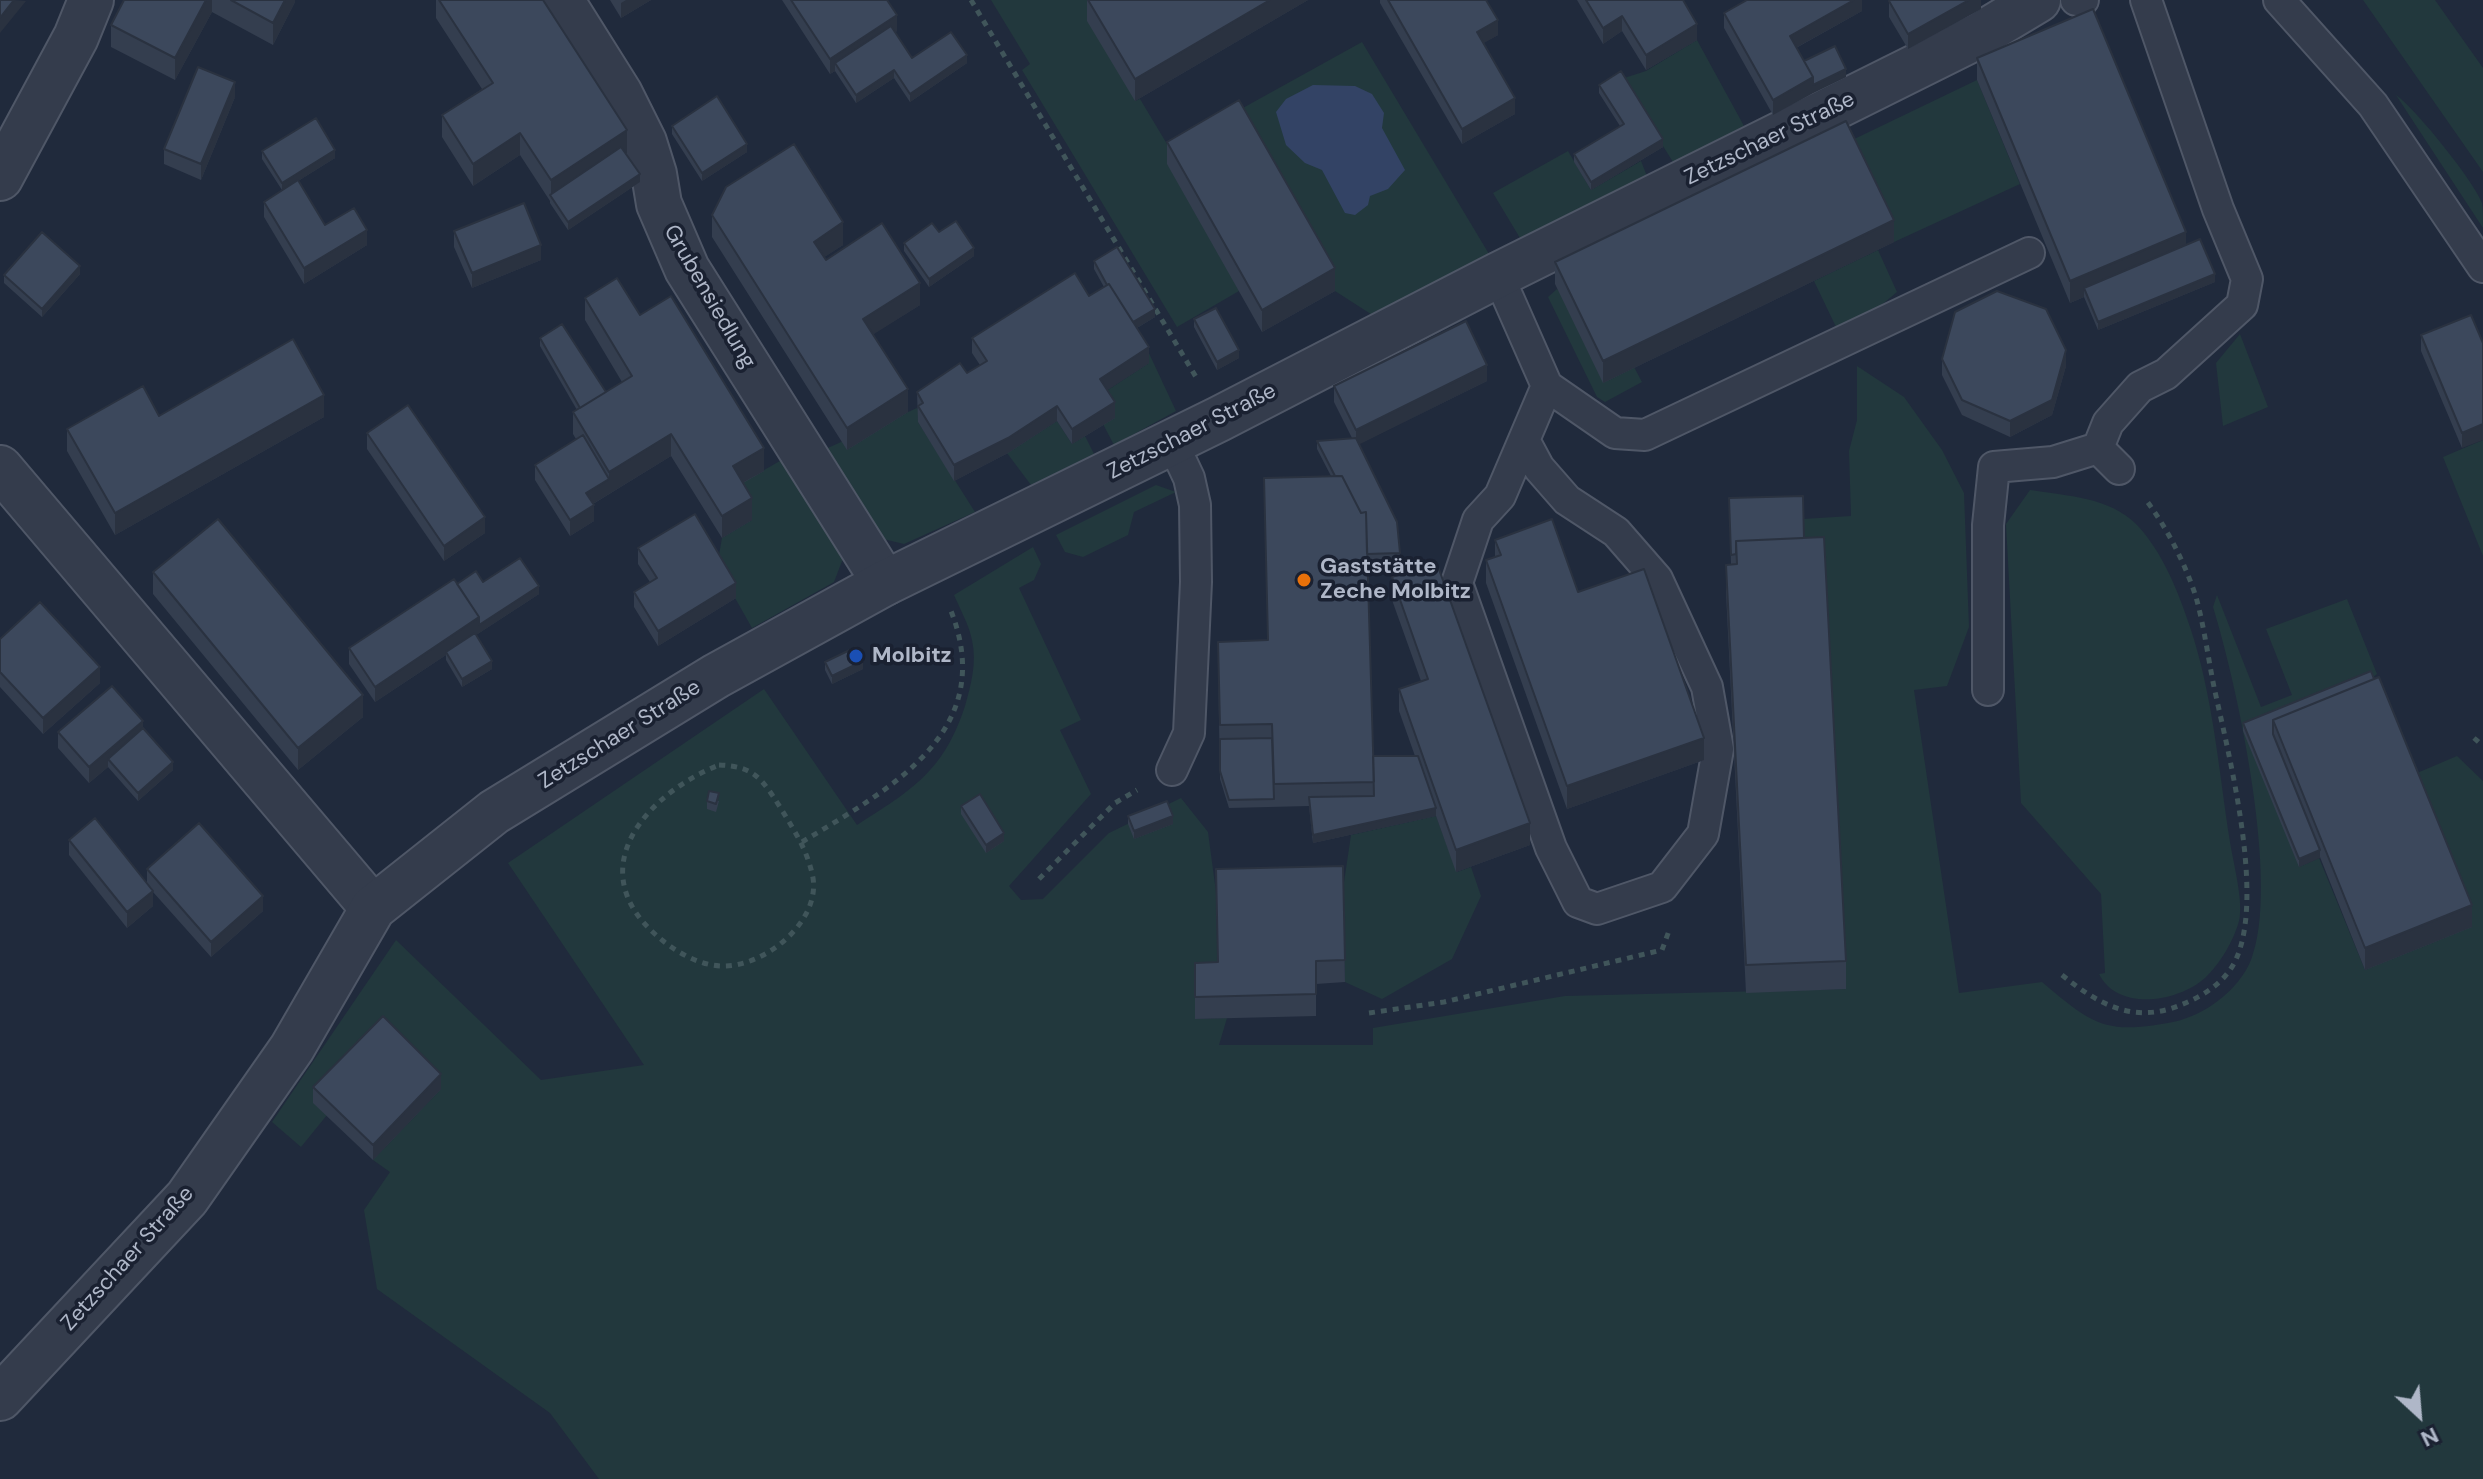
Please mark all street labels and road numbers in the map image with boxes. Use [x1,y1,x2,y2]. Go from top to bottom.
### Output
street label: Zetzschaer Straße [1681,86,1859,192]
street label: Grubensiedlung [657,221,761,373]
street label: Zetzschaer Straße [1103,378,1281,486]
street label: Zetzschaer Straße [534,675,706,795]
street label: Zetzschaer Straße [56,1181,200,1337]

